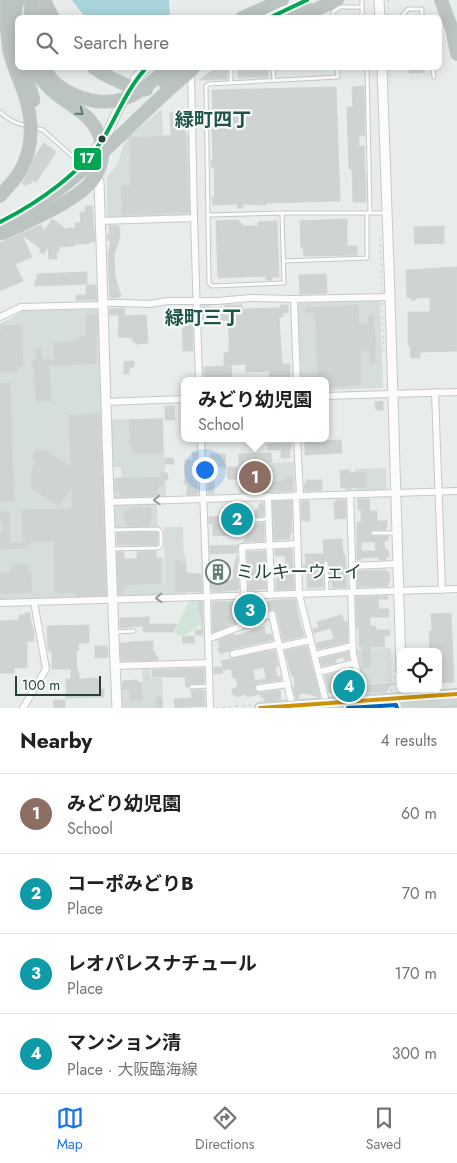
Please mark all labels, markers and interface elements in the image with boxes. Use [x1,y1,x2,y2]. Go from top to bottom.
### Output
search box [15,15,442,70]
icon: search [33,29,61,57]
text: Search here [73,29,169,56]
district label: 緑町四丁 [175,106,251,133]
one-way arrow [75,107,84,116]
unlabelled marker [97,134,107,144]
line badge: 17 [73,147,102,171]
text: 17 [79,148,95,168]
district label: 緑町三丁 [165,304,241,331]
popup [181,377,329,442]
text: みどり幼児園 [198,386,312,413]
text: School [198,413,244,436]
your location [192,457,218,483]
pin: 1 [239,458,271,496]
one-way arrow [152,495,160,505]
pin: 2 [221,500,253,538]
building icon: ミルキーウェイ [205,559,231,585]
place label: ミルキーウェイ [236,559,362,585]
pin: 3 [234,591,266,629]
one-way arrow [154,593,162,604]
map controls [397,648,442,693]
button: locate [397,648,442,693]
pin: 4 [333,667,365,705]
scale bar [15,673,101,696]
text: 100 m [22,675,60,695]
text: Nearby [20,726,92,756]
text: 4 results [381,729,437,752]
text: みどり幼児園 [67,790,181,817]
text: 1 [32,802,40,825]
text: 60 m [401,802,437,825]
text: School [67,817,113,840]
text: コーポみどりB [67,870,194,897]
text: 2 [31,882,41,905]
text: 70 m [402,882,437,905]
text: Place [67,897,103,920]
text: レオパレスナチュール [67,950,257,977]
text: 3 [31,962,41,985]
text: 170 m [395,962,437,985]
text: Place [67,977,103,1000]
text: マンション清 [67,1029,181,1056]
text: 4 [30,1042,42,1065]
text: 300 m [392,1042,437,1065]
text: Place · 大阪臨海線 [67,1058,197,1081]
tab: Map [56,1104,84,1154]
tab: Directions [195,1104,254,1154]
tab: Saved [366,1104,401,1154]

